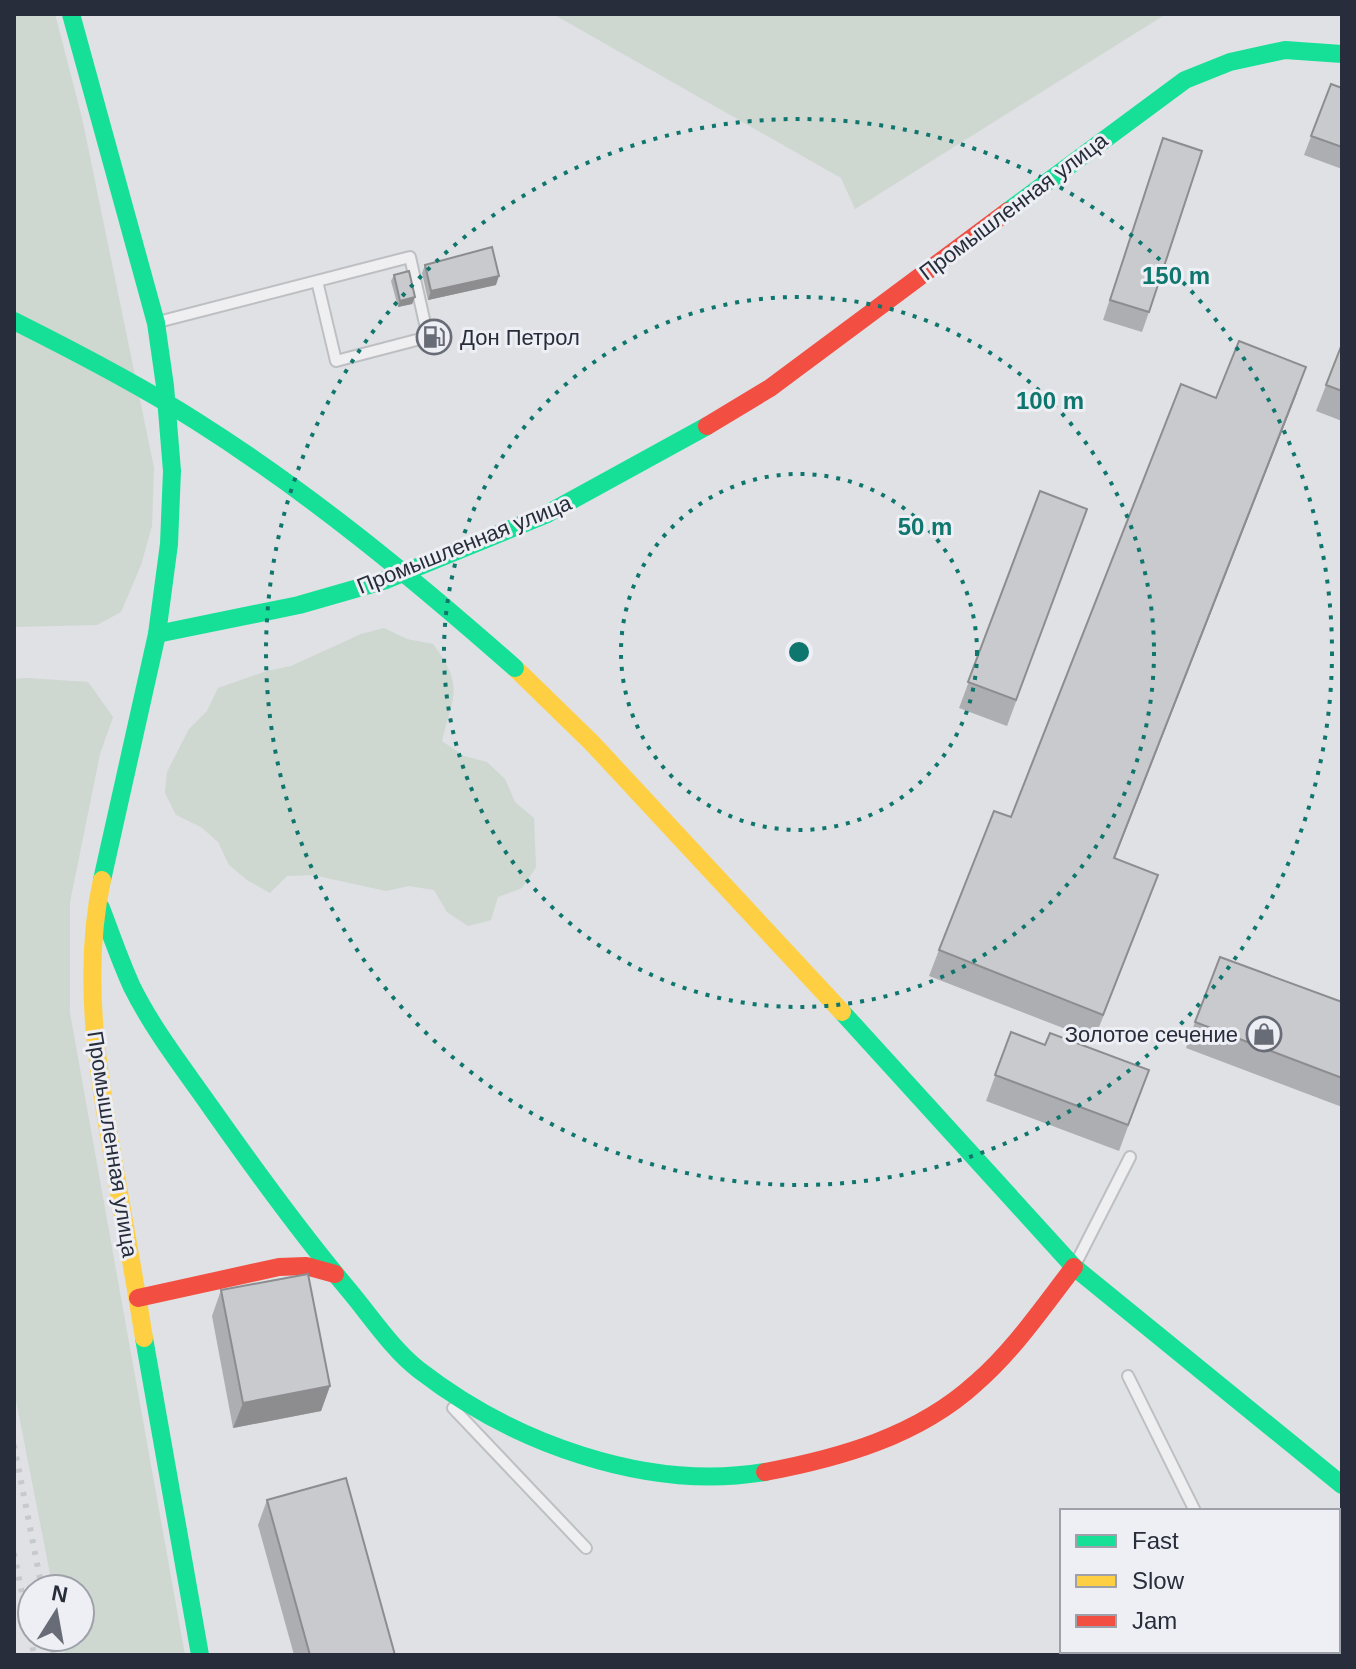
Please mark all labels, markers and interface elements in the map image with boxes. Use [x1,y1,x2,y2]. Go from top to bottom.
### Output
street label: Промышленная улица [914,127,1113,285]
text: 150 m [1142,262,1210,289]
fuel station icon: Дон Петрол [415,318,453,356]
place label: Дон Петрол [460,325,580,350]
text: 100 m [1016,387,1084,414]
street label: Промышленная улица [353,490,576,599]
text: 50 m [898,513,952,540]
centre of rings [785,638,813,666]
shop icon: Золотое сечение [1245,1015,1283,1053]
place label: Золотое сечение [1065,1022,1238,1047]
street label: Промышленная улица [82,1029,143,1260]
legend [1060,1509,1340,1653]
text: Fast [1132,1527,1179,1554]
text: Slow [1132,1567,1185,1594]
north arrow [16,1573,96,1653]
text: N [50,1580,70,1608]
text: Jam [1132,1607,1177,1634]

